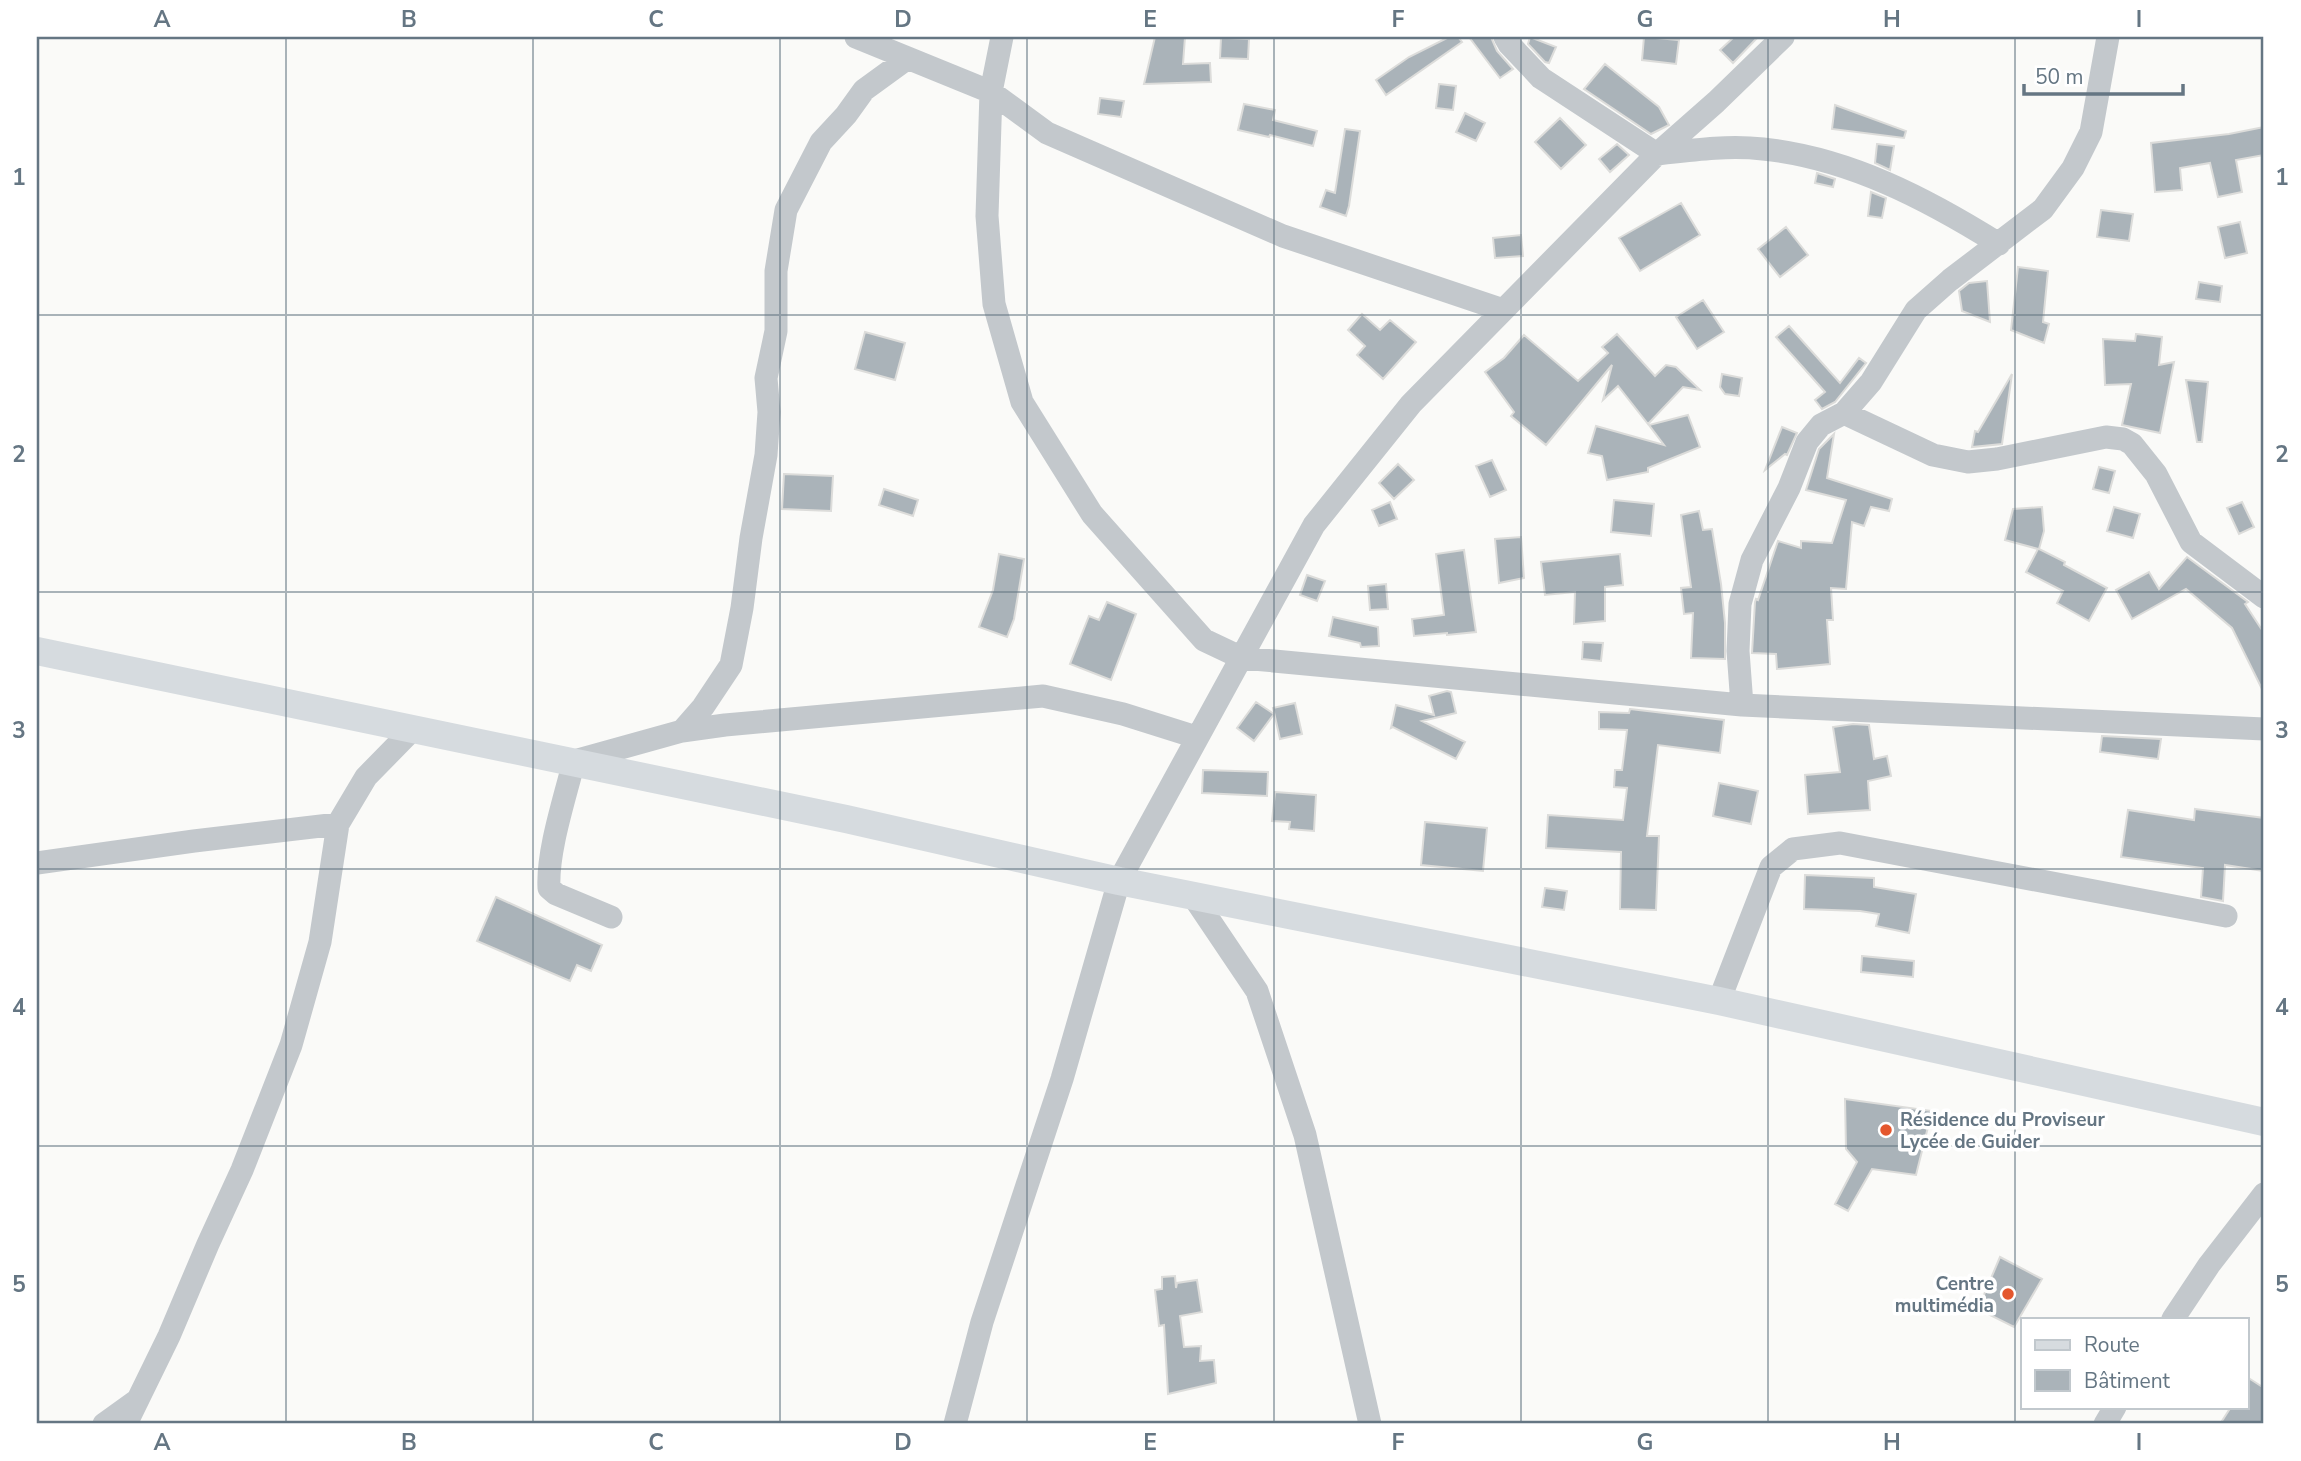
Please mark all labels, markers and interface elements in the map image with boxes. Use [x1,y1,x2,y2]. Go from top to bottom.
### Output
text: A [153,4,171,35]
text: B [401,4,417,35]
text: C [648,4,664,35]
text: D [894,4,912,35]
text: E [1143,4,1157,35]
text: F [1392,4,1405,35]
text: G [1637,4,1653,35]
text: H [1883,4,1901,35]
text: I [2136,4,2142,35]
scale bar [2024,52,2184,96]
text: 50 m [2035,63,2084,91]
text: 1 [12,162,26,193]
text: 1 [2275,162,2289,193]
text: 2 [12,439,26,470]
text: 2 [2275,439,2289,470]
text: 3 [12,715,26,746]
text: 3 [2275,715,2289,746]
text: 4 [12,992,26,1023]
text: 4 [2275,992,2289,1023]
place label: Résidence du Proviseur Lycée de Guider [1900,1107,2105,1155]
marker: Résidence du Proviseur Lycée de Guider [1878,1122,1894,1138]
text: 5 [12,1269,26,1300]
text: 5 [2275,1269,2289,1300]
place label: Centre multimédia [1895,1271,1994,1319]
marker: Centre multimédia [2000,1286,2016,1302]
legend [2021,1318,2248,1408]
text: Route [2084,1331,2140,1359]
text: Bâtiment [2084,1367,2171,1395]
text: A [153,1427,171,1458]
text: B [401,1427,417,1458]
text: C [648,1427,664,1458]
text: D [894,1427,912,1458]
text: E [1143,1427,1157,1458]
text: F [1392,1427,1405,1458]
text: G [1637,1427,1653,1458]
text: H [1883,1427,1901,1458]
text: I [2136,1427,2142,1458]

